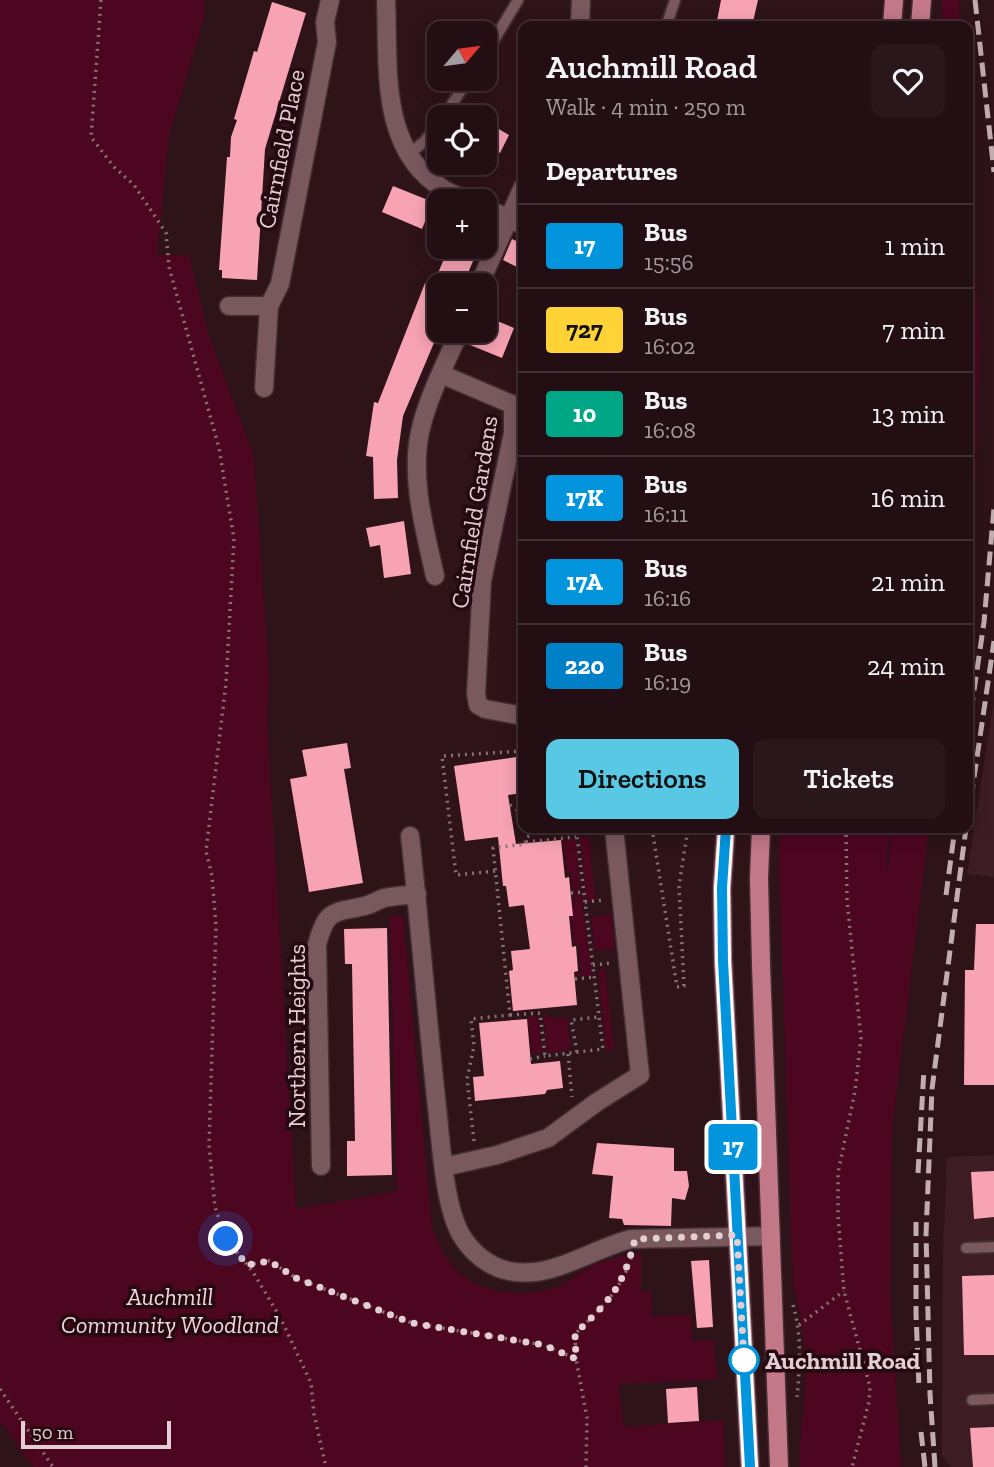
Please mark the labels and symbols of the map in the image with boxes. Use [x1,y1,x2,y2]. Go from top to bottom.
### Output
north arrow [427,21,497,91]
street label: Cairnfield Place [251,67,311,231]
street label: Cairnfield Gardens [444,414,504,610]
street label: Northern Heights [282,944,311,1128]
line badge: 17 [702,1124,764,1170]
your location [208,1221,243,1256]
park label: Auchmill Community Woodland [61,1282,279,1339]
marker: Auchmill Road [729,1345,759,1375]
place label: Auchmill Road [765,1346,921,1375]
scale bar [21,1418,172,1450]

